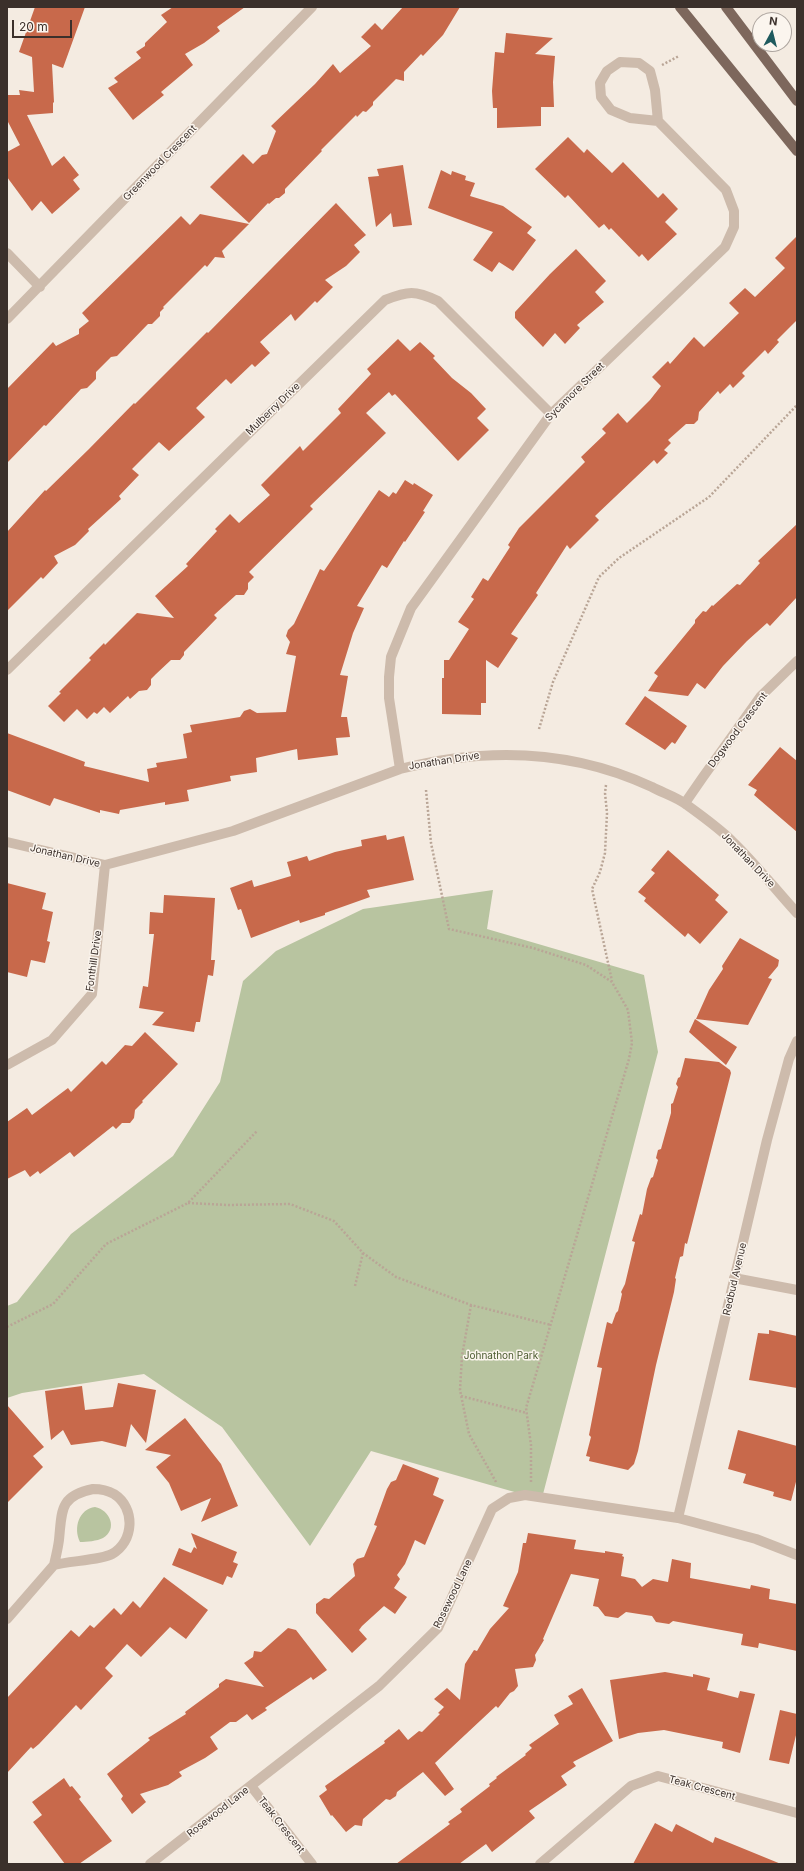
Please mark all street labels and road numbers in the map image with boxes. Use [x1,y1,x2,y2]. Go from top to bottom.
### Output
street label: Greenwood Crescent [121,123,199,203]
street label: Sycamore Street [543,360,607,424]
street label: Mulberry Drive [244,380,302,438]
street label: Dogwood Crescent [706,690,770,770]
street label: Jonathan Drive [408,749,480,773]
street label: Jonathan Drive [719,830,777,890]
street label: Jonathan Drive [29,842,101,870]
street label: Fonthill Drive [84,930,104,992]
street label: Redbud Avenue [721,1241,749,1317]
street label: Rosewood Lane [431,1558,475,1630]
street label: Teak Crescent [667,1773,737,1803]
street label: Rosewood Lane [185,1784,251,1840]
street label: Teak Crescent [255,1794,307,1856]

